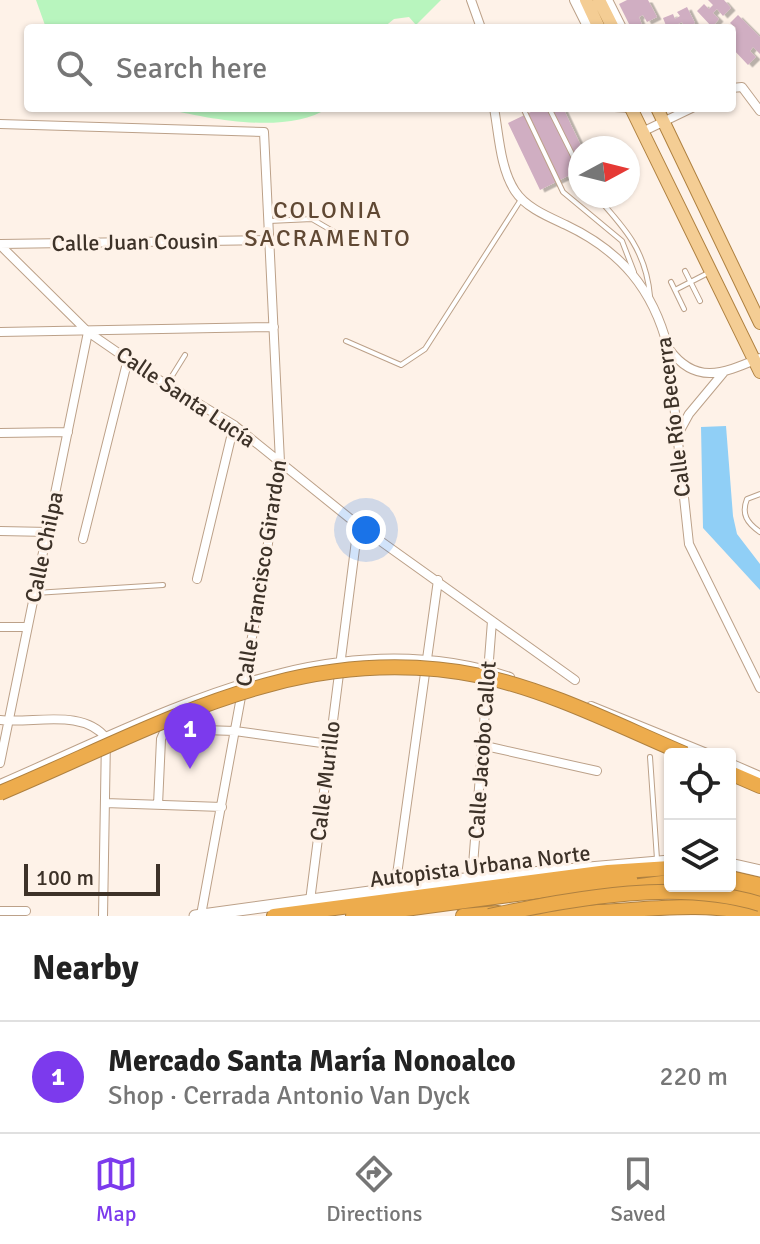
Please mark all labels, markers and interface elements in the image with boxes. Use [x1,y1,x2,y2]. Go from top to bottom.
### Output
search box [24,24,736,112]
icon: search [52,46,96,90]
text: Search here [116,50,267,87]
north arrow [568,136,640,208]
district label: COLONIA SACRAMENTO [244,195,412,253]
street label: Calle Juan Cousin [51,227,219,257]
street label: Calle Río Becerra [650,336,696,498]
street label: Calle Santa Lucía [111,340,261,454]
street label: Calle Francisco Girardon [230,458,292,688]
street label: Calle Chilpa [19,489,69,605]
your location [346,510,386,550]
street label: Calle Jacobo Callot [462,660,502,840]
pin: 1 [164,703,216,769]
street label: Calle Murillo [304,719,346,843]
map controls [664,748,736,892]
button: locate [664,748,736,820]
button: layers [664,820,736,892]
street label: Autopista Urbana Norte [368,839,592,893]
scale bar [24,860,160,896]
text: 100 m [36,864,94,891]
text: Nearby [32,947,139,989]
text: Mercado Santa María Nonoalco [108,1043,516,1080]
text: 1 [51,1061,65,1093]
text: 220 m [659,1061,728,1093]
text: Shop · Cerrada Antonio Van Dyck [108,1080,470,1112]
tab: Map [94,1152,138,1227]
tab: Directions [326,1152,422,1227]
tab: Saved [611,1152,666,1227]

